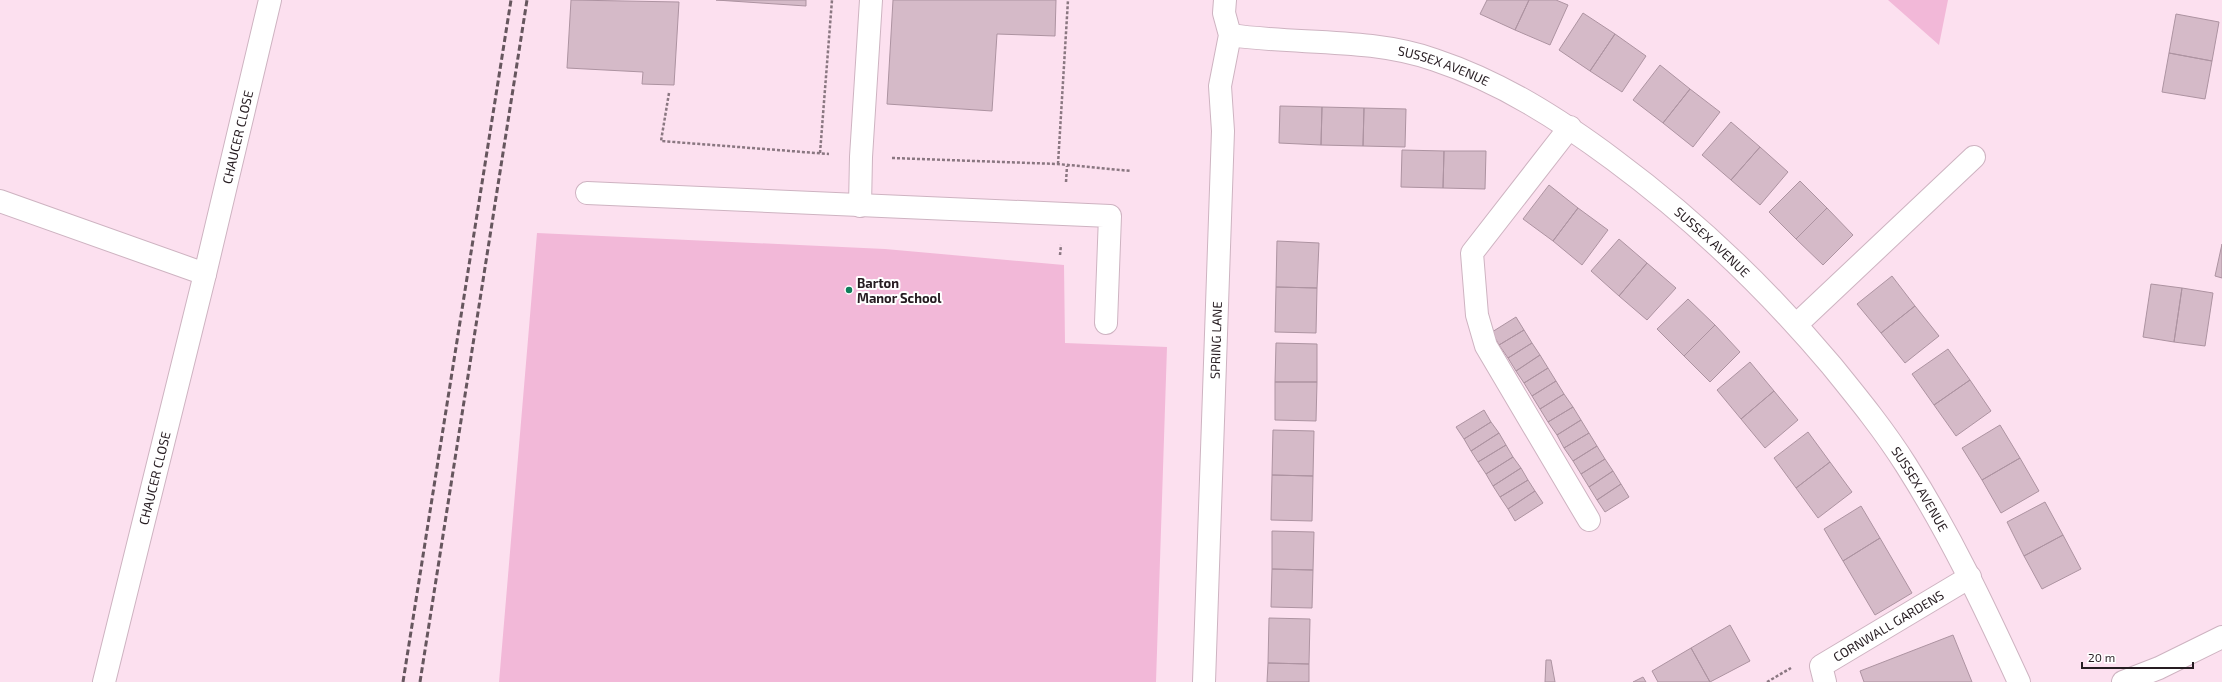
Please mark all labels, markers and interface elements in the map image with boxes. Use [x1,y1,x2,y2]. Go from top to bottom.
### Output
street label: SUSSEX AVENUE [1396,42,1492,89]
street label: CHAUCER CLOSE [219,89,256,185]
street label: SUSSEX AVENUE [1671,203,1753,280]
place label: Barton Manor School [857,275,942,306]
marker: Barton Manor School [844,285,854,295]
street label: SPRING LANE [1206,301,1225,379]
street label: CHAUCER CLOSE [135,430,174,527]
street label: SUSSEX AVENUE [1888,443,1952,534]
street label: CORNWALL GARDENS [1830,587,1947,665]
scale bar [2082,644,2193,670]
text: 20 m [2088,650,2115,664]

